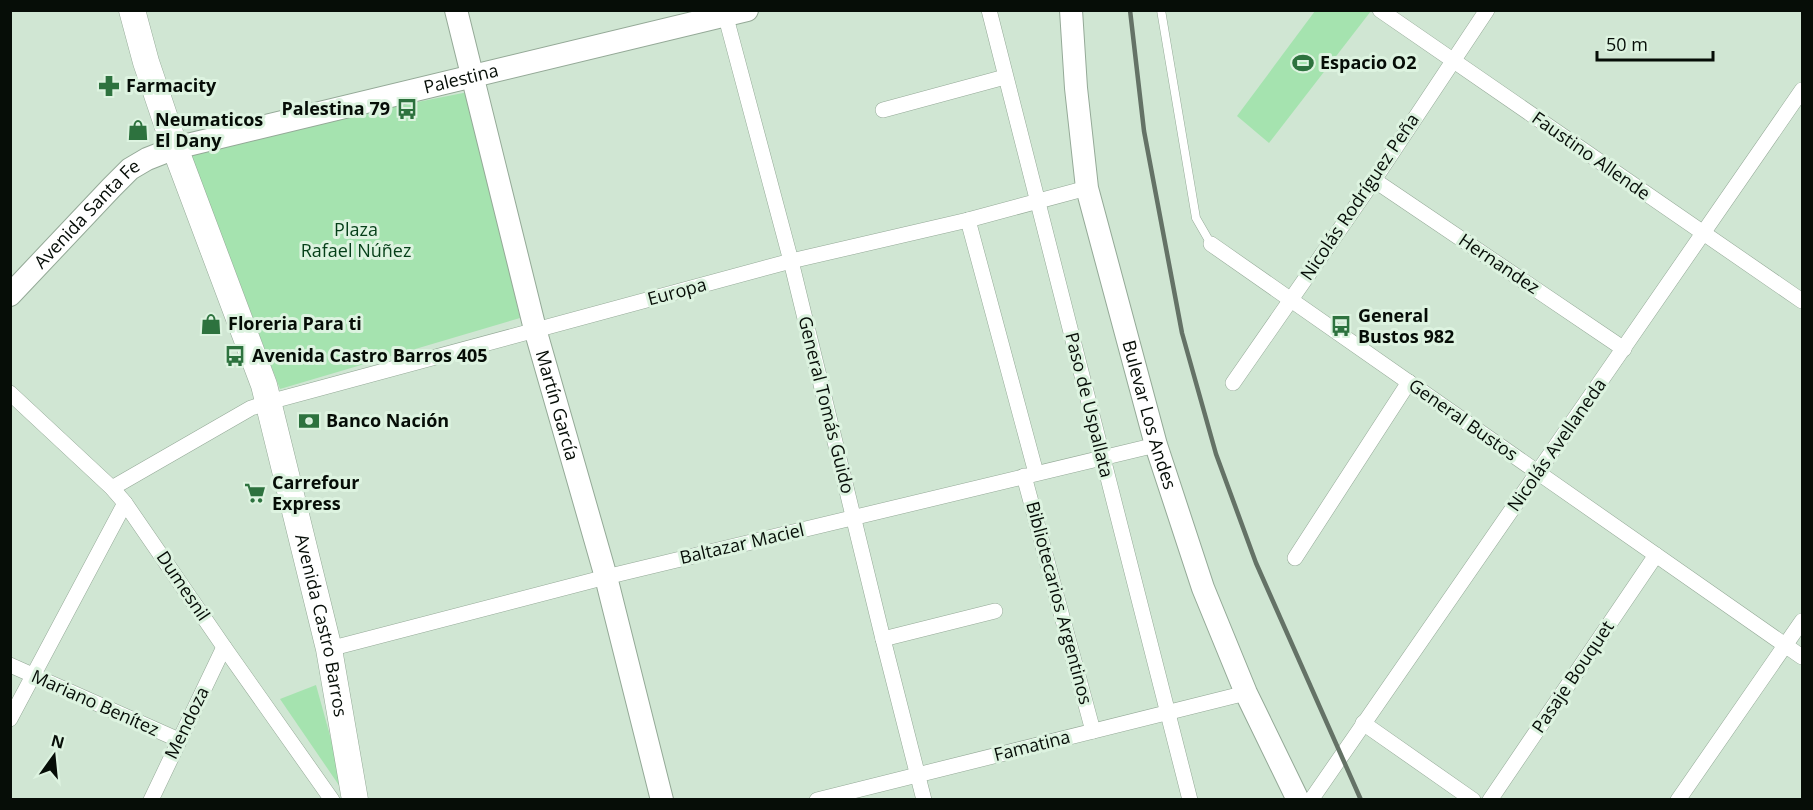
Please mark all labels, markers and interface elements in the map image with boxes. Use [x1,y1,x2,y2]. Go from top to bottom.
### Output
scale bar [1597,24,1712,62]
text: 50 m [1606,32,1648,56]
place label: Espacio O2 [1320,50,1416,74]
sports icon: Espacio O2 [1291,51,1315,75]
street label: Palestina [421,57,501,99]
place label: Farmacity [126,73,217,97]
pharmacy icon: Farmacity [97,74,121,98]
place label: Palestina 79 [281,96,390,120]
bus stop icon: Palestina 79 [395,97,419,121]
street label: Faustino Allende [1528,105,1655,205]
place label: Neumaticos El Dany [155,107,263,152]
street label: Nicolás Rodríguez Peña [1294,108,1424,284]
shop icon: Neumaticos El Dany [126,118,150,142]
street label: Avenida Santa Fe [28,153,144,273]
park label: Plaza Rafael Núñez [301,217,411,262]
street label: Hernandez [1455,227,1545,299]
street label: Europa [645,272,709,310]
place label: General Bustos 982 [1358,303,1454,348]
place label: Floreria Para ti [228,311,362,335]
shop icon: Floreria Para ti [199,312,223,336]
street label: General Tomás Guido [793,314,861,496]
bus stop icon: General Bustos 982 [1329,314,1353,338]
street label: Paso de Uspallata [1060,330,1120,480]
street label: Bulevar Los Andes [1117,337,1183,492]
place label: Avenida Castro Barros 405 [252,343,488,367]
bus stop icon: Avenida Castro Barros 405 [223,344,247,368]
street label: Martín García [531,347,585,463]
street label: General Bustos [1404,373,1523,466]
street label: Nicolás Avellaneda [1501,373,1611,516]
place label: Banco Nación [326,408,449,432]
bank icon: Banco Nación [297,409,321,433]
place label: Carrefour Express [272,470,359,515]
supermarket icon: Carrefour Express [243,481,267,505]
street label: Bibliotecarios Argentinos [1021,499,1099,707]
street label: Baltazar Maciel [677,517,806,569]
street label: Avenida Castro Barros [290,531,353,719]
street label: Dumesnil [152,546,216,625]
street label: Pasaje Bouquet [1526,616,1619,737]
street label: Mariano Benítez [28,663,163,741]
street label: Mendoza [158,682,214,763]
street label: Famatina [991,724,1072,766]
north arrow [24,726,84,786]
text: N [49,729,67,754]

